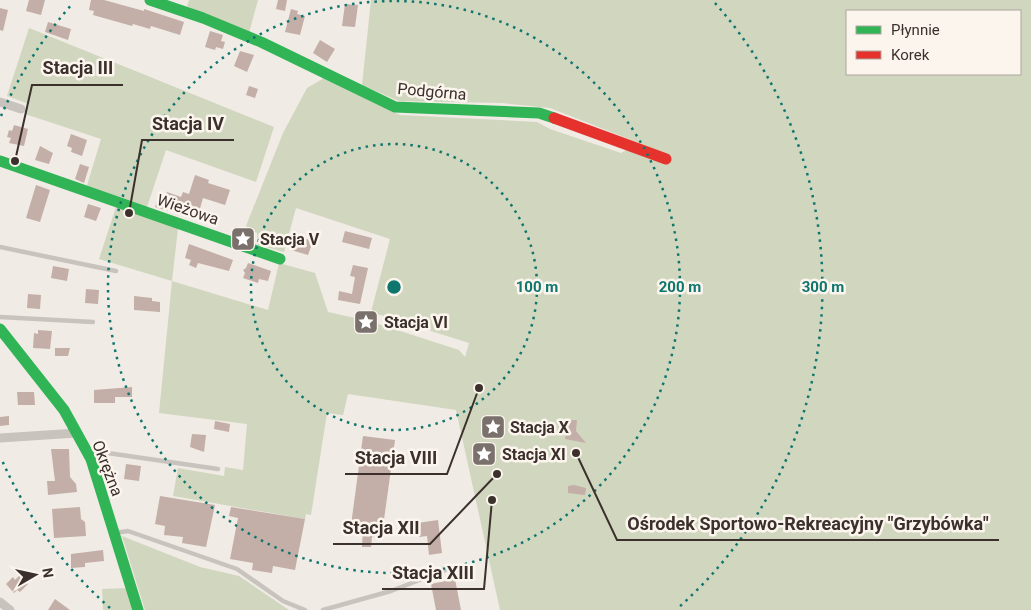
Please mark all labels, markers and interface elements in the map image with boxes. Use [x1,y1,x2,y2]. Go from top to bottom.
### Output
legend [846,10,1021,75]
text: Płynnie [891,21,940,39]
text: Korek [891,46,930,64]
callout: Stacja III [32,52,123,85]
text: Stacja III [43,57,113,78]
street label: Podgórna [397,79,467,104]
callout: Stacja IV [142,107,234,140]
text: Stacja IV [152,113,224,134]
street label: Wieżowa [154,190,221,229]
place icon: Stacja V [230,226,256,252]
place label: Stacja V [260,230,320,249]
centre of rings [385,278,403,296]
text: 100 m [516,278,558,296]
text: 200 m [659,278,701,296]
text: 300 m [802,278,844,296]
place icon: Stacja VI [353,309,379,335]
place label: Stacja VI [384,313,448,332]
place icon: Stacja X [480,414,506,440]
place label: Stacja X [510,418,569,437]
street label: Okrężna [88,438,127,499]
callout: Stacja VIII [345,441,447,474]
place icon: Stacja XI [471,441,497,467]
place label: Stacja XI [502,445,566,464]
text: Stacja VIII [355,447,437,468]
callout: Ośrodek Sportowo-Rekreacyjny "Grzybówka" [617,507,999,540]
callout: Stacja XII [333,511,430,544]
text: Ośrodek Sportowo-Rekreacyjny "Grzybówka" [627,513,989,534]
text: Stacja XII [343,517,419,538]
north arrow [10,550,60,600]
callout: Stacja XIII [382,556,484,589]
text: Stacja XIII [392,562,474,583]
text: N [39,567,57,579]

